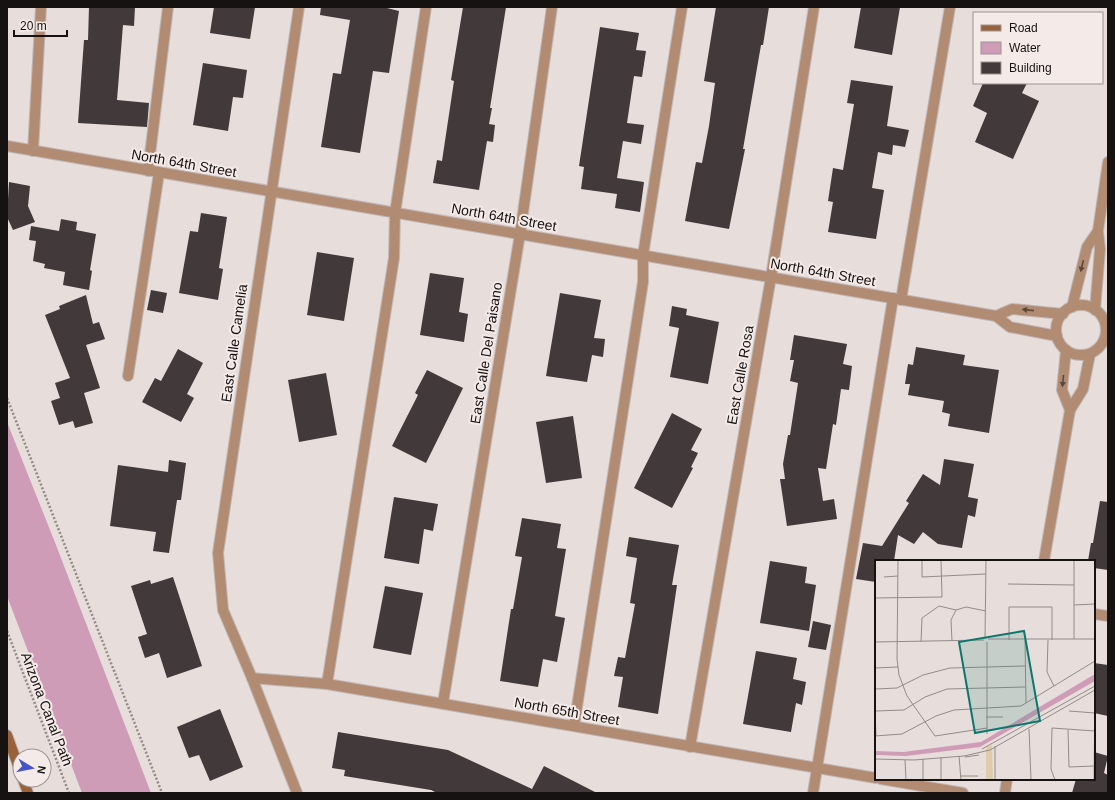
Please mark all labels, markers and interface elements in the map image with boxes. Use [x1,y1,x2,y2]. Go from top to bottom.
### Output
scale bar [14,12,67,38]
legend [973,12,1103,84]
text: 20 m [20,19,47,33]
text: Road [1009,21,1038,35]
text: Water [1009,41,1041,55]
text: Building [1009,61,1052,75]
street label: North 64th Street [130,146,238,180]
street label: North 64th Street [450,200,558,234]
street label: North 64th Street [769,255,877,289]
one-way arrow [1079,260,1085,273]
street label: East Calle Del Paisano [467,281,505,425]
street label: East Calle Camelia [218,283,250,403]
one-way arrow [1022,307,1034,314]
street label: East Calle Rosa [723,324,757,426]
one-way arrow [1060,375,1066,387]
inset map [875,560,1095,780]
street label: Arizona Canal Path [18,650,76,768]
street label: North 65th Street [513,694,621,728]
north arrow [12,748,52,788]
text: N [35,765,48,775]

